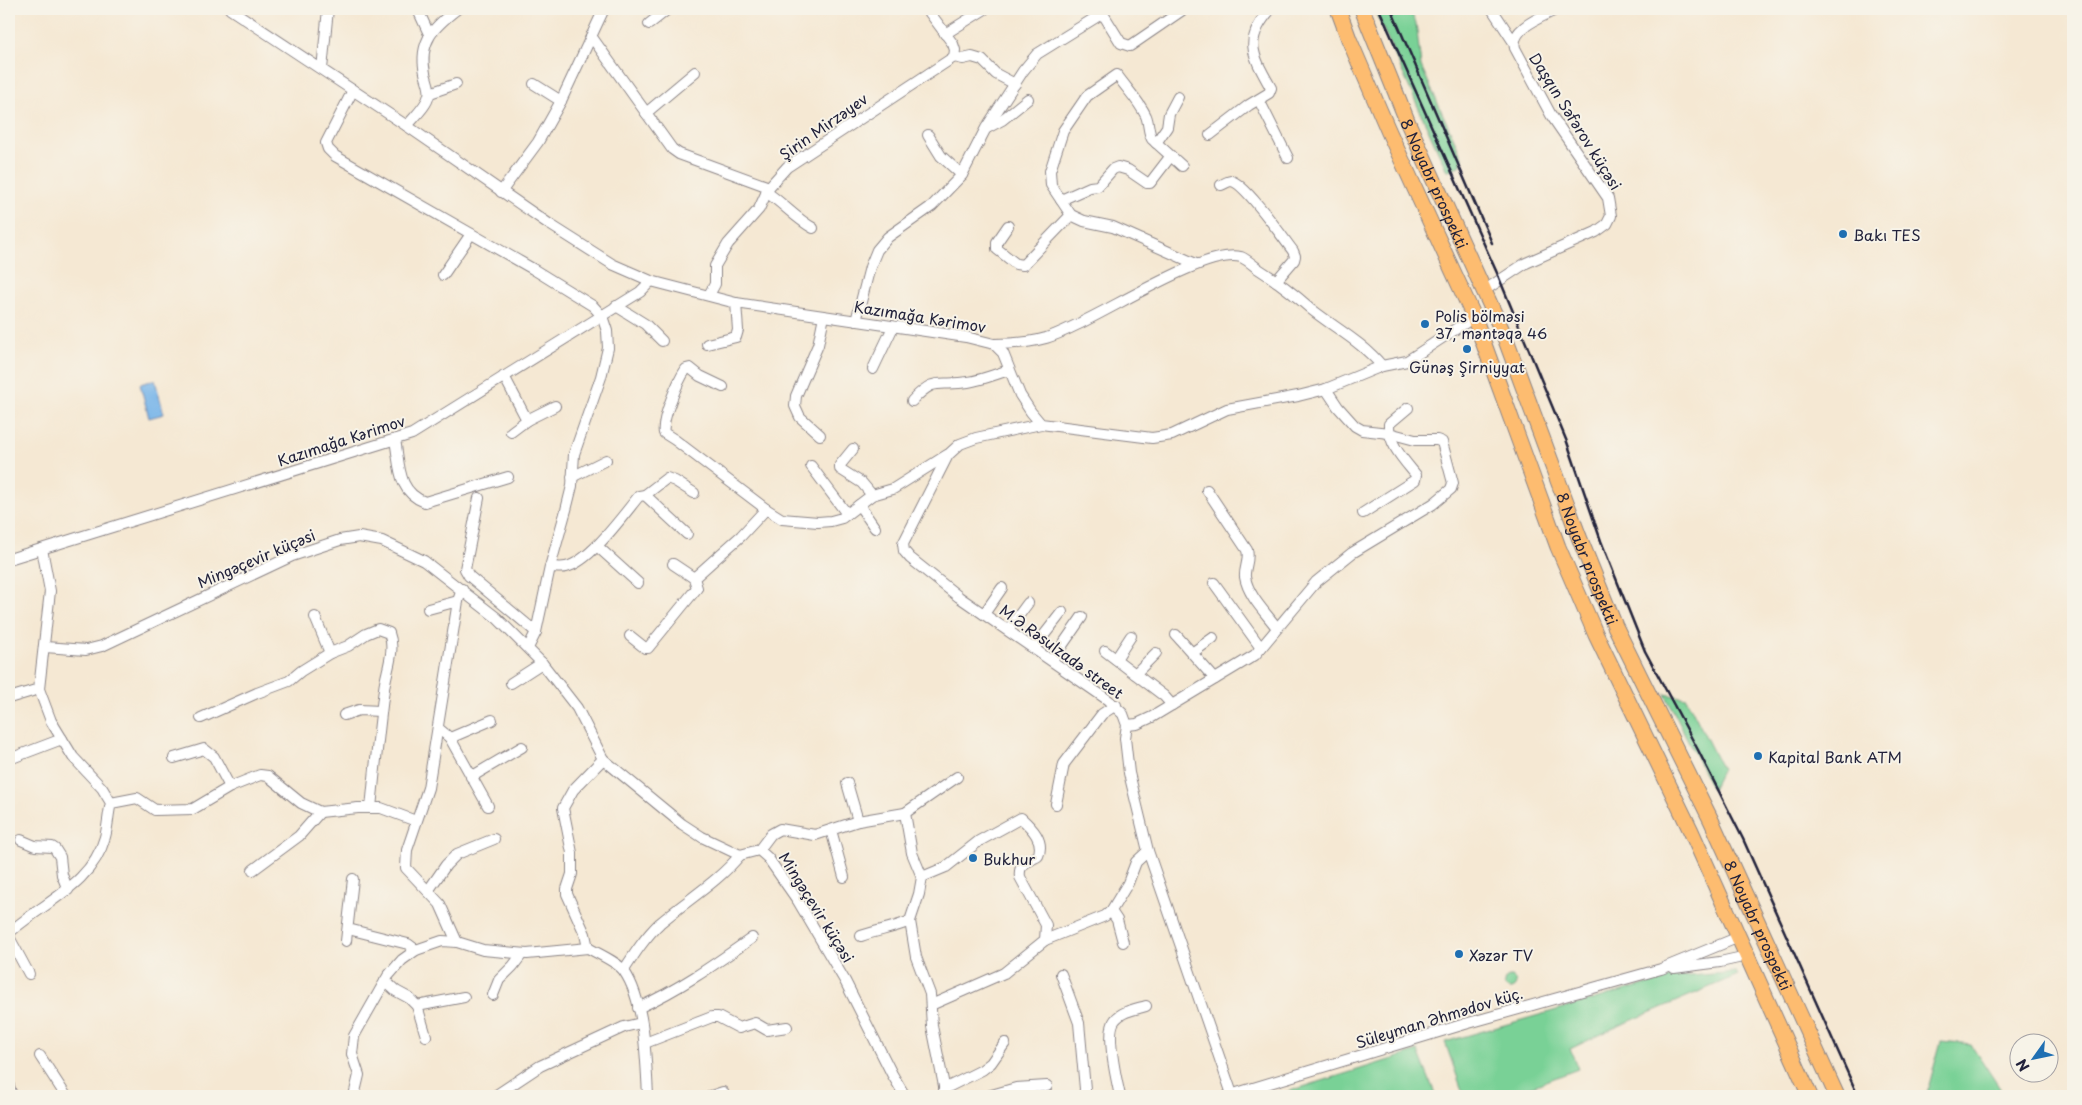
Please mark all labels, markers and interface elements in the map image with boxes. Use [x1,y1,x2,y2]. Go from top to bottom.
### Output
street label: Daşqın Səfərov küçəsi [1524,48,1628,194]
street label: Şirin Mirzəyev [774,87,872,165]
street label: 8 Noyabr prospekti [1396,114,1475,252]
place label: Bakı TES [1853,223,1921,246]
marker: Bakı TES [1837,228,1849,240]
street label: Kazımağa Kərimov [853,294,988,338]
place label: Polis bölməsi 37, məntəqə 46 [1435,304,1547,344]
marker: Polis bölməsi 37, məntəqə 46 [1419,318,1431,330]
marker: Günəş Şirniyyat [1461,343,1473,355]
place label: Günəş Şirniyyat [1409,355,1525,378]
street label: Kazımağa Kərimov [274,408,408,471]
street label: 8 Noyabr prospekti [1552,488,1625,628]
street label: Mingəçevir küçəsi [193,523,319,593]
street label: M.Ə.Rəsulzadə street [995,598,1129,704]
place label: Kapital Bank ATM [1768,745,1902,768]
marker: Kapital Bank ATM [1752,750,1764,762]
street label: Mingəçevir küçəsi [774,847,860,967]
place label: Bukhur [983,847,1035,870]
marker: Bukhur [967,852,979,864]
street label: 8 Noyabr prospekti [1719,856,1799,994]
place label: Xəzər TV [1469,943,1533,966]
marker: Xəzər TV [1453,948,1465,960]
street label: Süleyman Əhmədov küç. [1352,981,1526,1053]
north arrow [2010,1032,2060,1082]
text: N [2011,1055,2035,1076]

